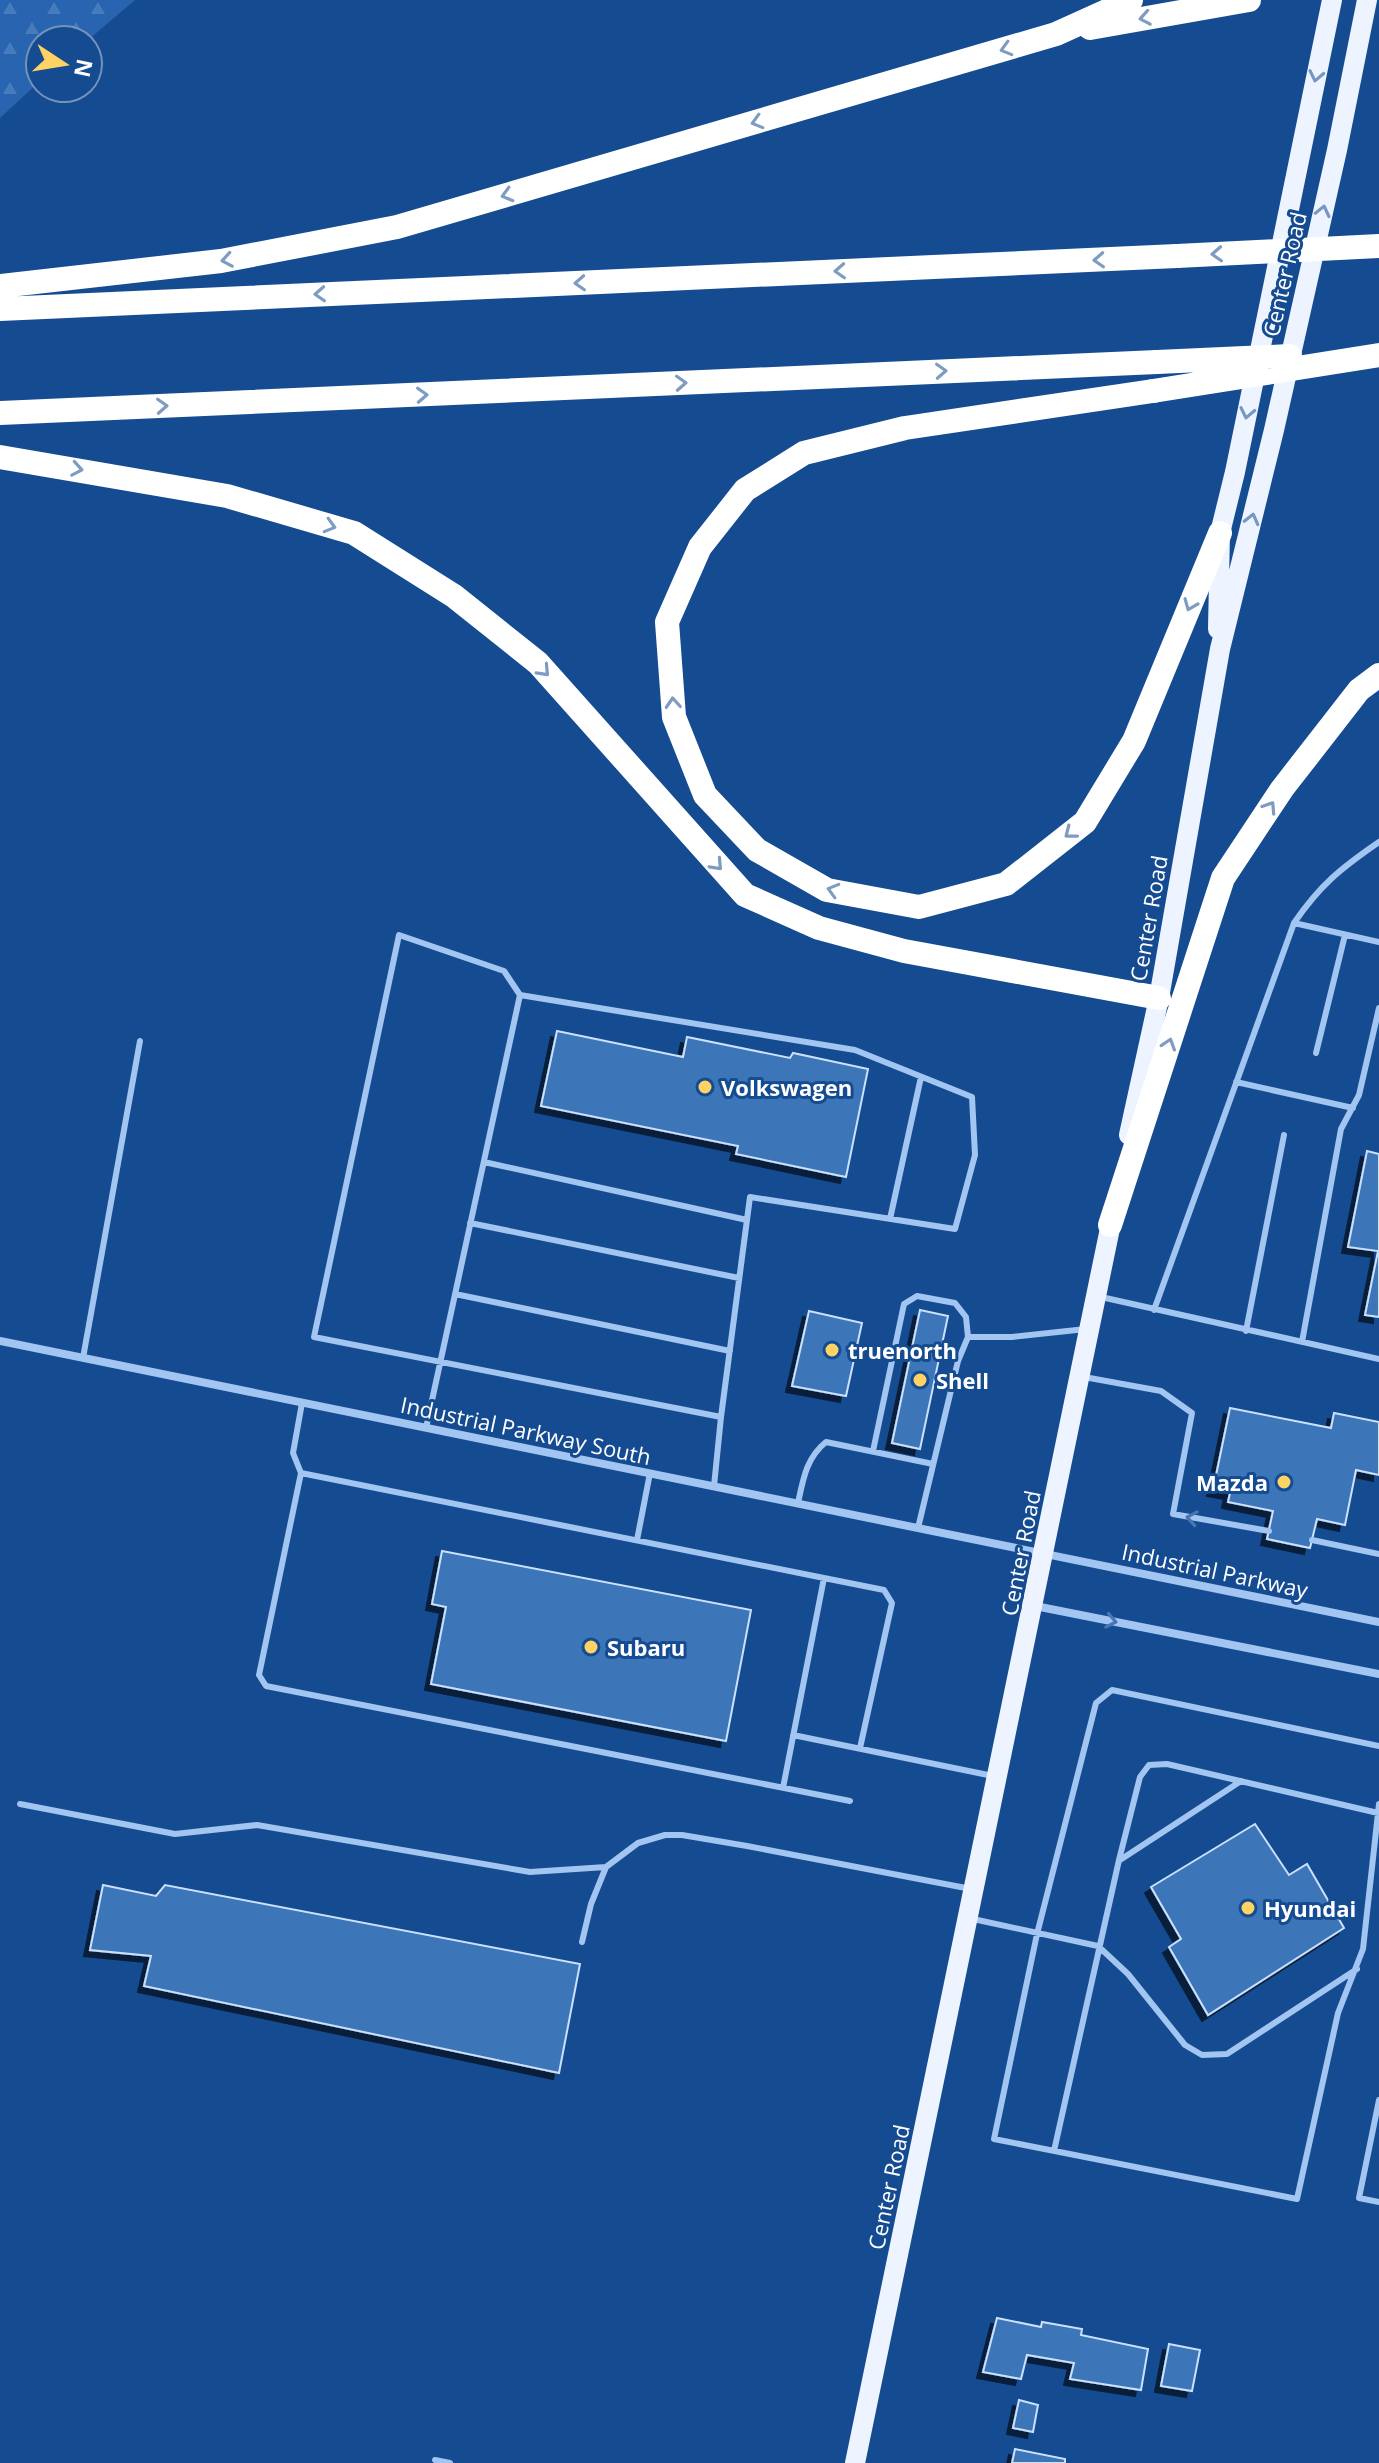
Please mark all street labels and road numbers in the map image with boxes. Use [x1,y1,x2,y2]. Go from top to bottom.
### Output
street label: Center Road [1255,209,1313,339]
street label: Center Road [1122,853,1174,983]
street label: Industrial Parkway South [398,1389,654,1471]
street label: Center Road [993,1488,1047,1618]
street label: Industrial Parkway [1119,1536,1312,1605]
street label: Center Road [860,2122,916,2252]

